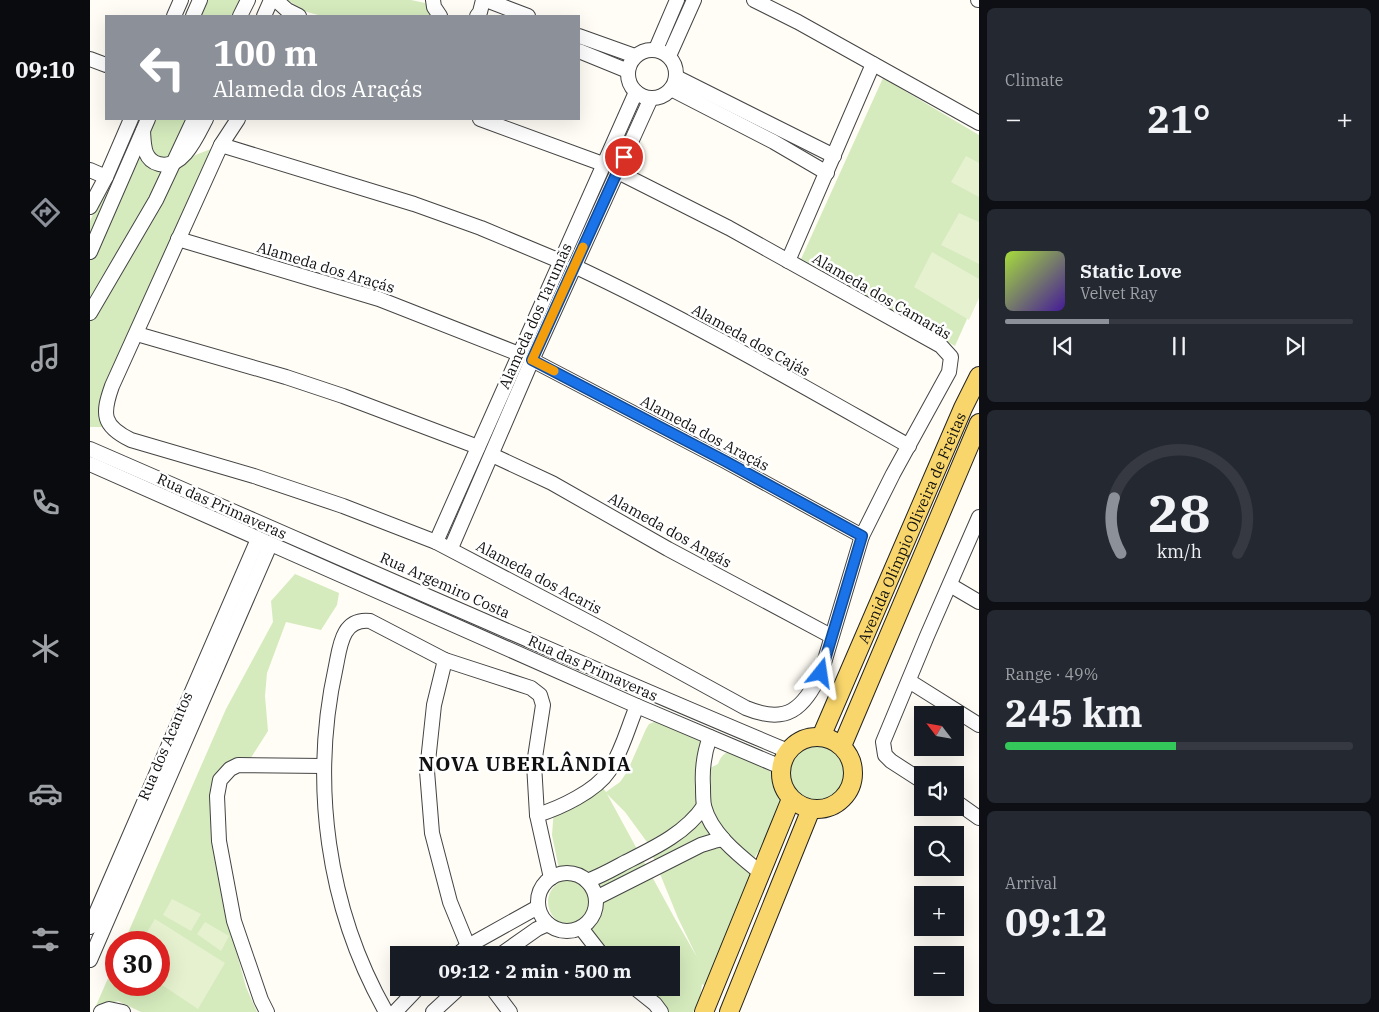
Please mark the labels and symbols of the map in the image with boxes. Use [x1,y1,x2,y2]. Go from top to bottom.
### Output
pin [603,136,645,178]
street label: Alameda dos Araçás [255,237,397,297]
street label: Alameda dos Tarumãs [494,240,576,392]
street label: Alameda dos Camarás [809,249,955,343]
street label: Alameda dos Cajás [689,300,813,380]
street label: Alameda dos Araçás [637,391,773,475]
street label: Avenida Olímpio Oliveira de Freitas [853,409,970,646]
street label: Rua das Primaveras [154,469,290,543]
street label: Alameda dos Angás [605,488,735,572]
street label: Alameda dos Acaris [473,536,605,618]
street label: Rua Argemiro Costa [377,548,513,622]
street label: Rua das Primaveras [525,631,661,705]
position arrow [794,646,846,698]
street label: Rua dos Acantos [134,689,196,803]
north arrow [914,706,964,756]
district label: NOVA UBERLÂNDIA [418,750,632,777]
speed limit sign: 30 [105,931,170,996]

